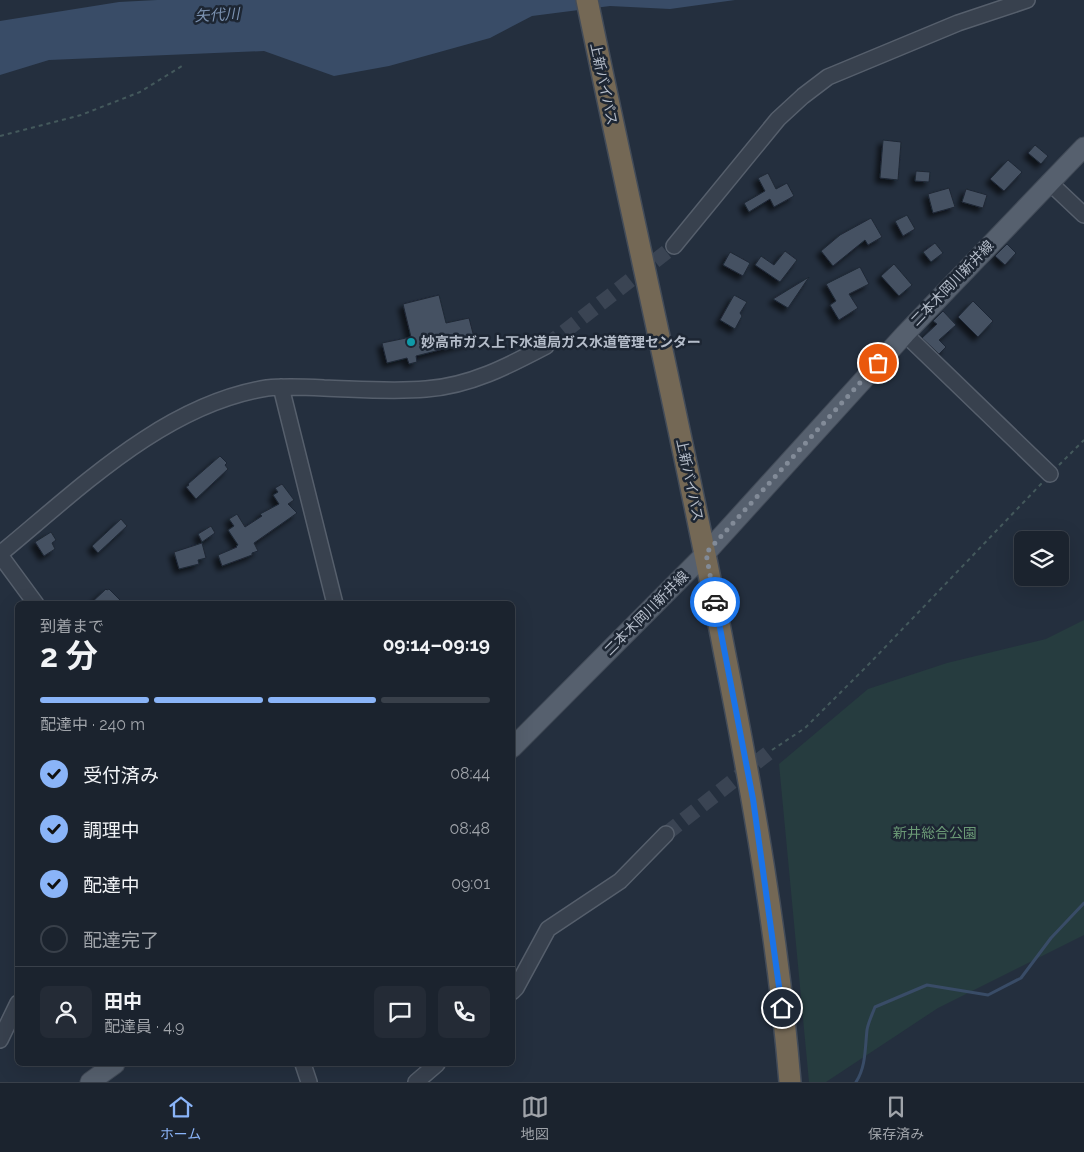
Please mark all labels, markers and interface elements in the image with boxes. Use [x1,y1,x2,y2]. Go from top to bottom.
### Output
water label: 矢代川 [194,5,242,25]
street label: 上新バイパス [587,41,621,127]
street label: 二本木岡川新井線 [907,237,997,329]
place label: 妙高市ガス上下水道局ガス水道管理センター [421,334,701,350]
marker: 妙高市ガス上下水道局ガス水道管理センター [405,336,417,348]
pin [857,342,899,384]
icon: bag [864,349,892,377]
street label: 上新バイパス [673,437,707,523]
map controls [1014,531,1069,586]
button: layers [1014,531,1069,586]
street label: 二本木岡川新井線 [601,568,691,658]
courier [690,577,740,627]
icon: car [701,588,729,616]
text: 到着まで [40,617,104,636]
text: 09:14–09:19 [383,633,490,655]
text: 2 分 [40,637,98,674]
text: 配達中 · 240 m [40,715,145,734]
icon: check [40,760,68,788]
text: 受付済み [83,764,159,786]
text: 08:44 [450,764,490,783]
icon: check [40,815,68,843]
text: 調理中 [83,819,140,841]
text: 08:48 [449,819,490,838]
park label: 新井総合公園 [893,825,977,841]
icon: check [40,870,68,898]
text: 配達中 [83,874,140,896]
text: 09:01 [451,874,490,893]
text: 配達完了 [83,929,159,951]
button: person [40,986,92,1038]
button: chat [374,986,426,1038]
button: phone [438,986,490,1038]
pin [761,987,803,1029]
text: 田中 [104,990,142,1012]
icon: home [768,994,796,1022]
text: 配達員 · 4.9 [104,1017,184,1036]
tab: ホーム [160,1093,201,1143]
tab: 地図 [521,1093,549,1143]
tab: 保存済み [868,1093,924,1143]

